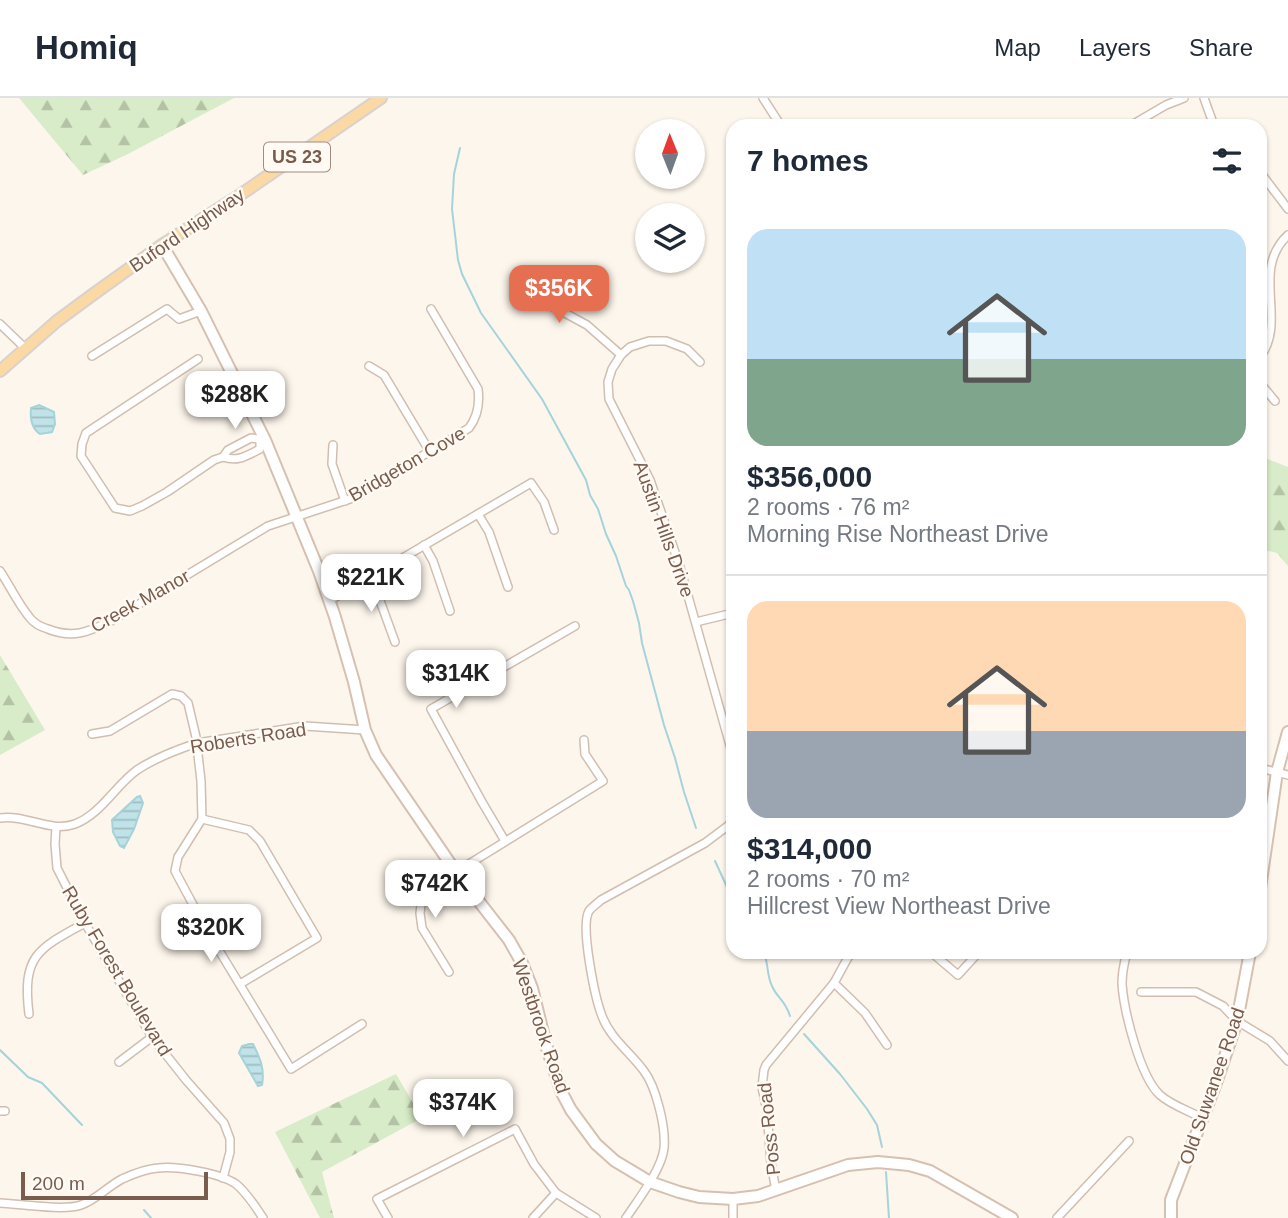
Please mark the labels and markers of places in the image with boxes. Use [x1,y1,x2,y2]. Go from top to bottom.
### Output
pin: $356K [510,266,608,325]
pin: $288K [186,372,284,431]
pin: $221K [322,554,420,614]
pin: $314K [407,650,505,710]
pin: $742K [386,860,484,920]
pin: $320K [162,904,260,964]
pin: $374K [414,1080,512,1139]

